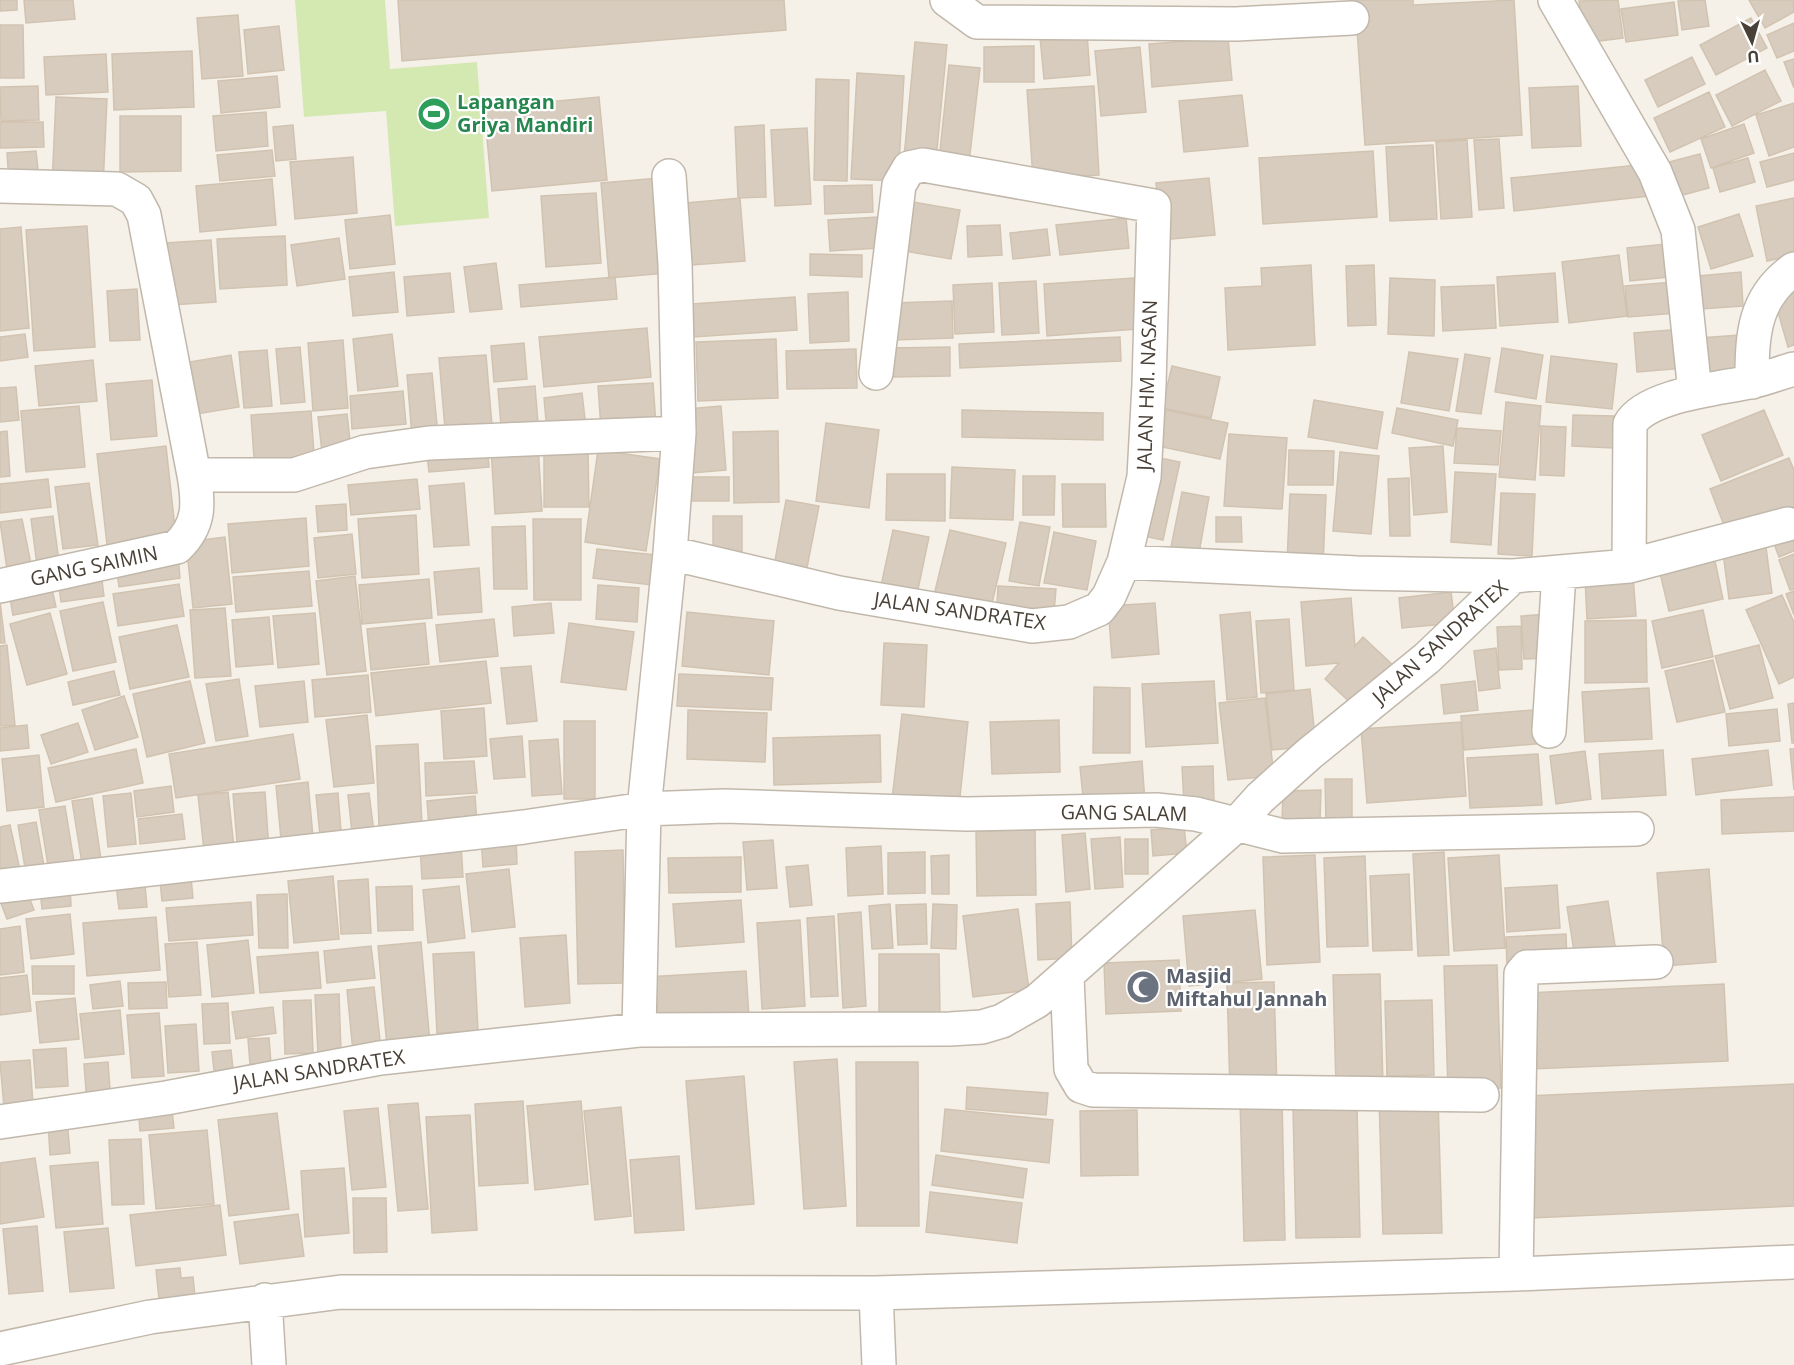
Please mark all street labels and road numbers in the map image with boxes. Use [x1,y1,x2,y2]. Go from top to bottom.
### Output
street label: JALAN HM. NASAN [1130,299,1163,473]
street label: GANG SAIMIN [28,539,160,592]
street label: JALAN SANDRATEX [1365,573,1513,711]
street label: JALAN SANDRATEX [870,585,1048,636]
street label: GANG SALAM [1060,798,1188,827]
street label: JALAN SANDRATEX [229,1043,407,1097]

